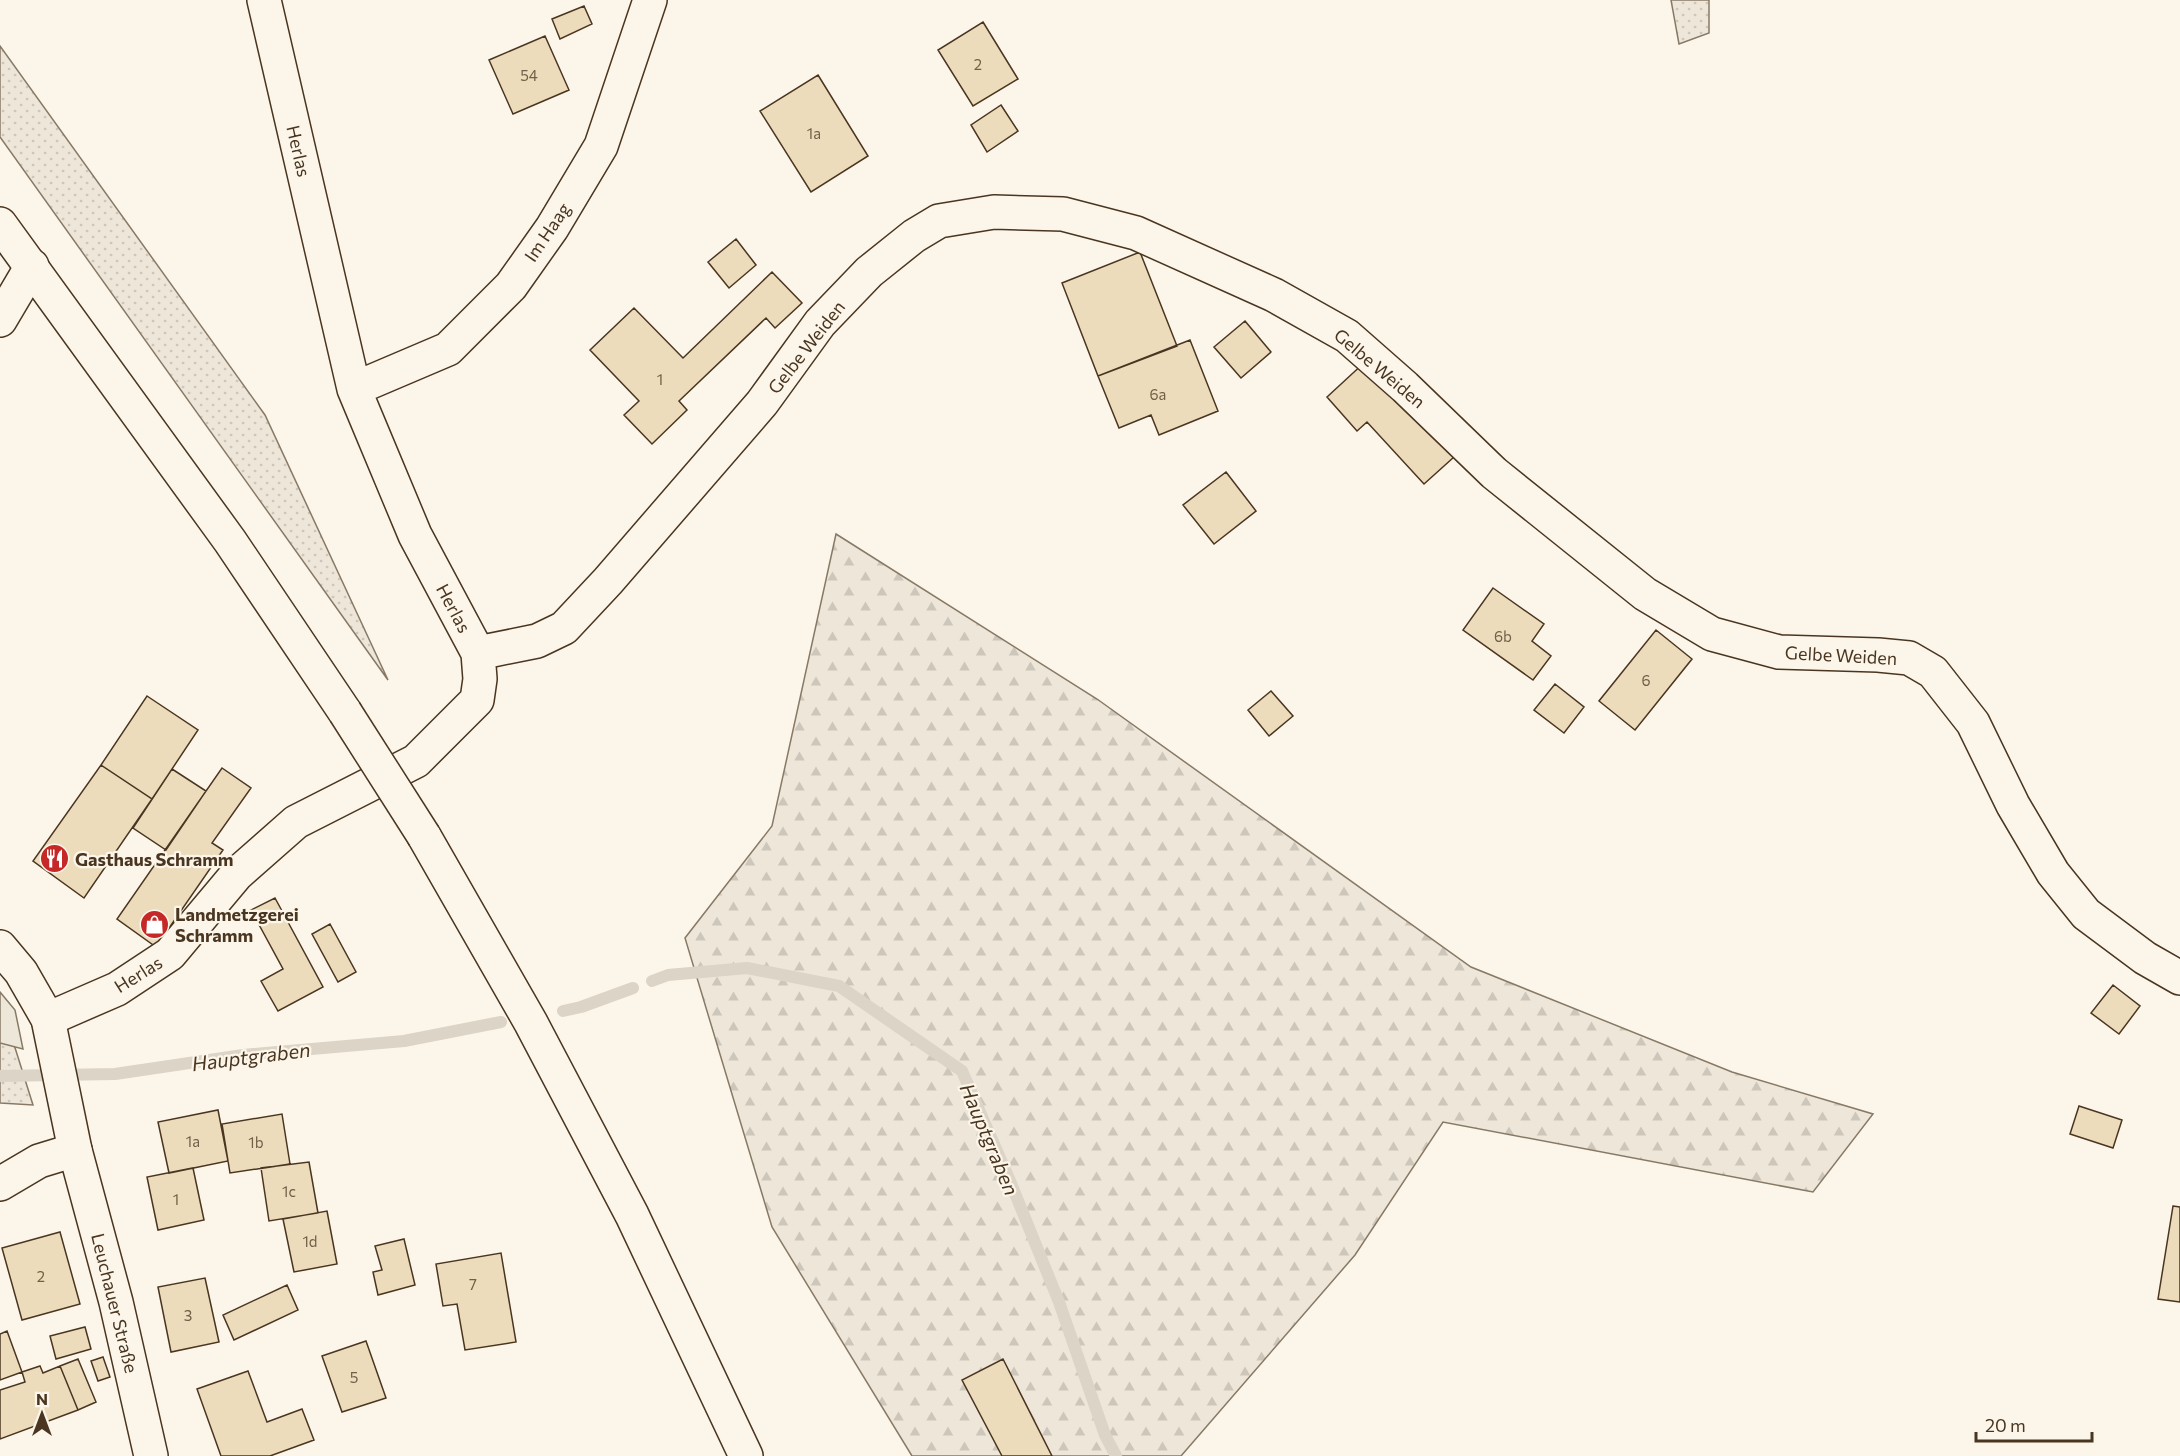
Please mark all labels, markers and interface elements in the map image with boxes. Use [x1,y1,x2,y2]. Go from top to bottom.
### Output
house number: 2 [974,55,982,73]
house number: 54 [520,66,538,84]
street label: Herlas [282,123,316,179]
house number: 1a [807,124,821,142]
street label: Im Haag [519,198,575,266]
street label: Gelbe Weiden [763,296,849,398]
street label: Gelbe Weiden [1330,323,1430,413]
house number: 1 [657,370,663,388]
house number: 6a [1150,385,1166,403]
street label: Herlas [432,580,476,636]
house number: 6b [1494,627,1512,645]
street label: Gelbe Weiden [1784,641,1898,669]
house number: 6 [1641,671,1651,689]
restaurant icon: Gasthaus Schramm [38,843,70,875]
place label: Gasthaus Schramm [75,848,234,870]
place label: Landmetzgerei Schramm [175,903,299,946]
shop icon: Landmetzgerei Schramm [138,908,170,940]
street label: Herlas [110,951,166,997]
water label: Hauptgraben [190,1037,312,1075]
water label: Hauptgraben [956,1079,1024,1199]
house number: 1a [186,1132,200,1150]
house number: 1b [248,1133,264,1151]
house number: 1c [282,1182,296,1200]
house number: 1 [173,1190,179,1208]
street label: Leuchauer Straße [87,1231,143,1375]
house number: 1d [302,1232,318,1250]
house number: 2 [37,1267,45,1285]
house number: 7 [469,1275,477,1293]
house number: 3 [184,1306,192,1324]
house number: 5 [350,1368,358,1386]
north arrow [12,1384,72,1444]
text: N [36,1389,48,1408]
scale bar [1976,1405,2092,1443]
text: 20 m [1985,1414,2026,1436]

